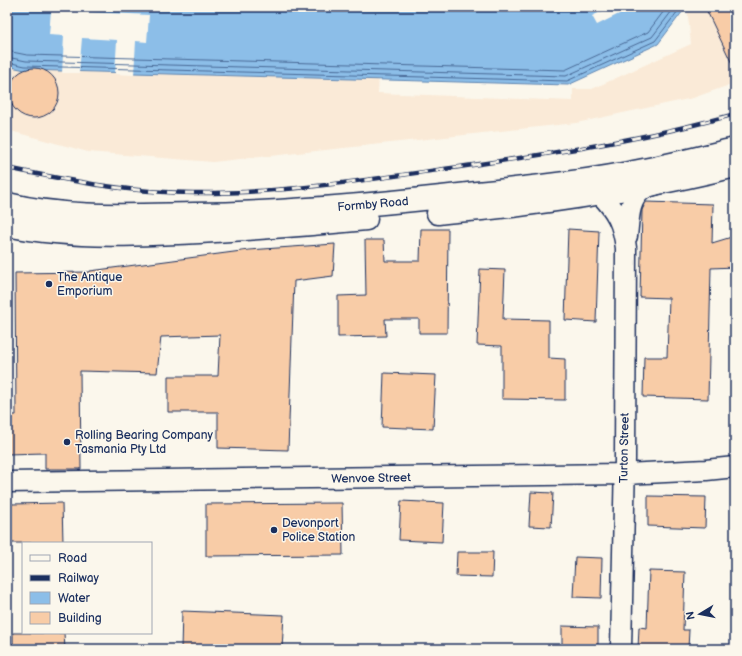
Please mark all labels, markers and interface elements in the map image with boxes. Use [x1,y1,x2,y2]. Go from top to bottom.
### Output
street label: Formby Road [337,194,409,215]
place label: The Antique Emporium [57,270,122,299]
marker: The Antique Emporium [44,279,54,289]
street label: Turton Street [616,412,633,483]
place label: Rolling Bearing Company Tasmania Pty Ltd [75,428,213,457]
marker: Rolling Bearing Company Tasmania Pty Ltd [62,437,72,447]
street label: Wenvoe Street [331,470,411,487]
place label: Devonport Police Station [282,516,356,545]
marker: Devonport Police Station [269,525,279,535]
legend [22,542,152,634]
text: Road [58,551,87,566]
text: Railway [58,571,100,586]
text: Water [58,591,90,606]
north arrow [680,594,720,634]
text: N [684,610,698,621]
text: Building [58,611,102,626]

